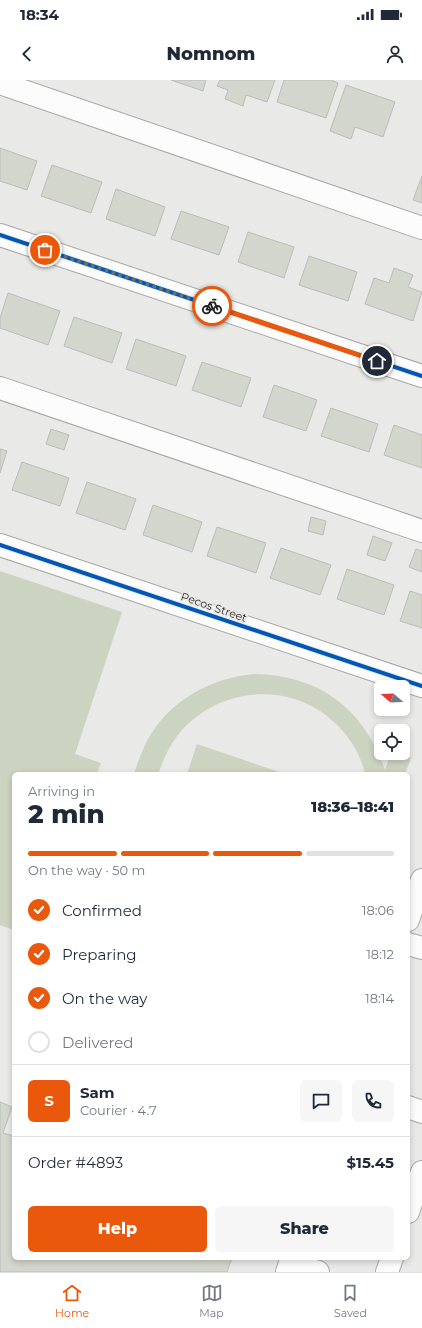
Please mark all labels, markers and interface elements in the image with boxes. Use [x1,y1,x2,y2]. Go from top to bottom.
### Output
text: 18:34 [20,5,59,24]
icon: back [16,43,38,65]
text: Nomnom [167,43,255,65]
icon: person [384,43,406,65]
pin [28,233,62,267]
icon: bag [34,239,56,261]
courier [192,286,232,326]
icon: bike [201,295,223,317]
pin [360,344,394,378]
icon: home [366,350,388,372]
street label: Pecos Street [179,589,249,625]
north arrow [374,680,410,716]
map controls [374,680,410,760]
button: locate [374,724,410,760]
text: Arriving in [28,783,95,799]
text: 18:36–18:41 [311,797,394,816]
text: 2 min [28,798,105,830]
text: On the way · 50 m [28,862,145,878]
icon: check [28,899,50,921]
text: Confirmed [62,901,142,920]
text: 18:06 [362,902,394,918]
icon: check [28,943,50,965]
text: Preparing [62,945,137,964]
text: 18:12 [366,946,394,962]
icon: check [28,987,50,1009]
text: On the way [62,989,147,1008]
text: 18:14 [365,990,394,1006]
text: Delivered [62,1033,134,1052]
button: chat [300,1080,342,1122]
button: phone [352,1080,394,1122]
text: Sam [80,1083,115,1102]
text: S [44,1091,54,1110]
text: Courier · 4.7 [80,1102,157,1118]
text: Order #4893 [28,1153,123,1172]
text: $15.45 [347,1153,394,1172]
button: Help [28,1206,207,1252]
button: Share [215,1206,394,1252]
tab: Home [55,1282,89,1320]
tab: Map [199,1282,224,1320]
tab: Saved [334,1282,367,1320]

